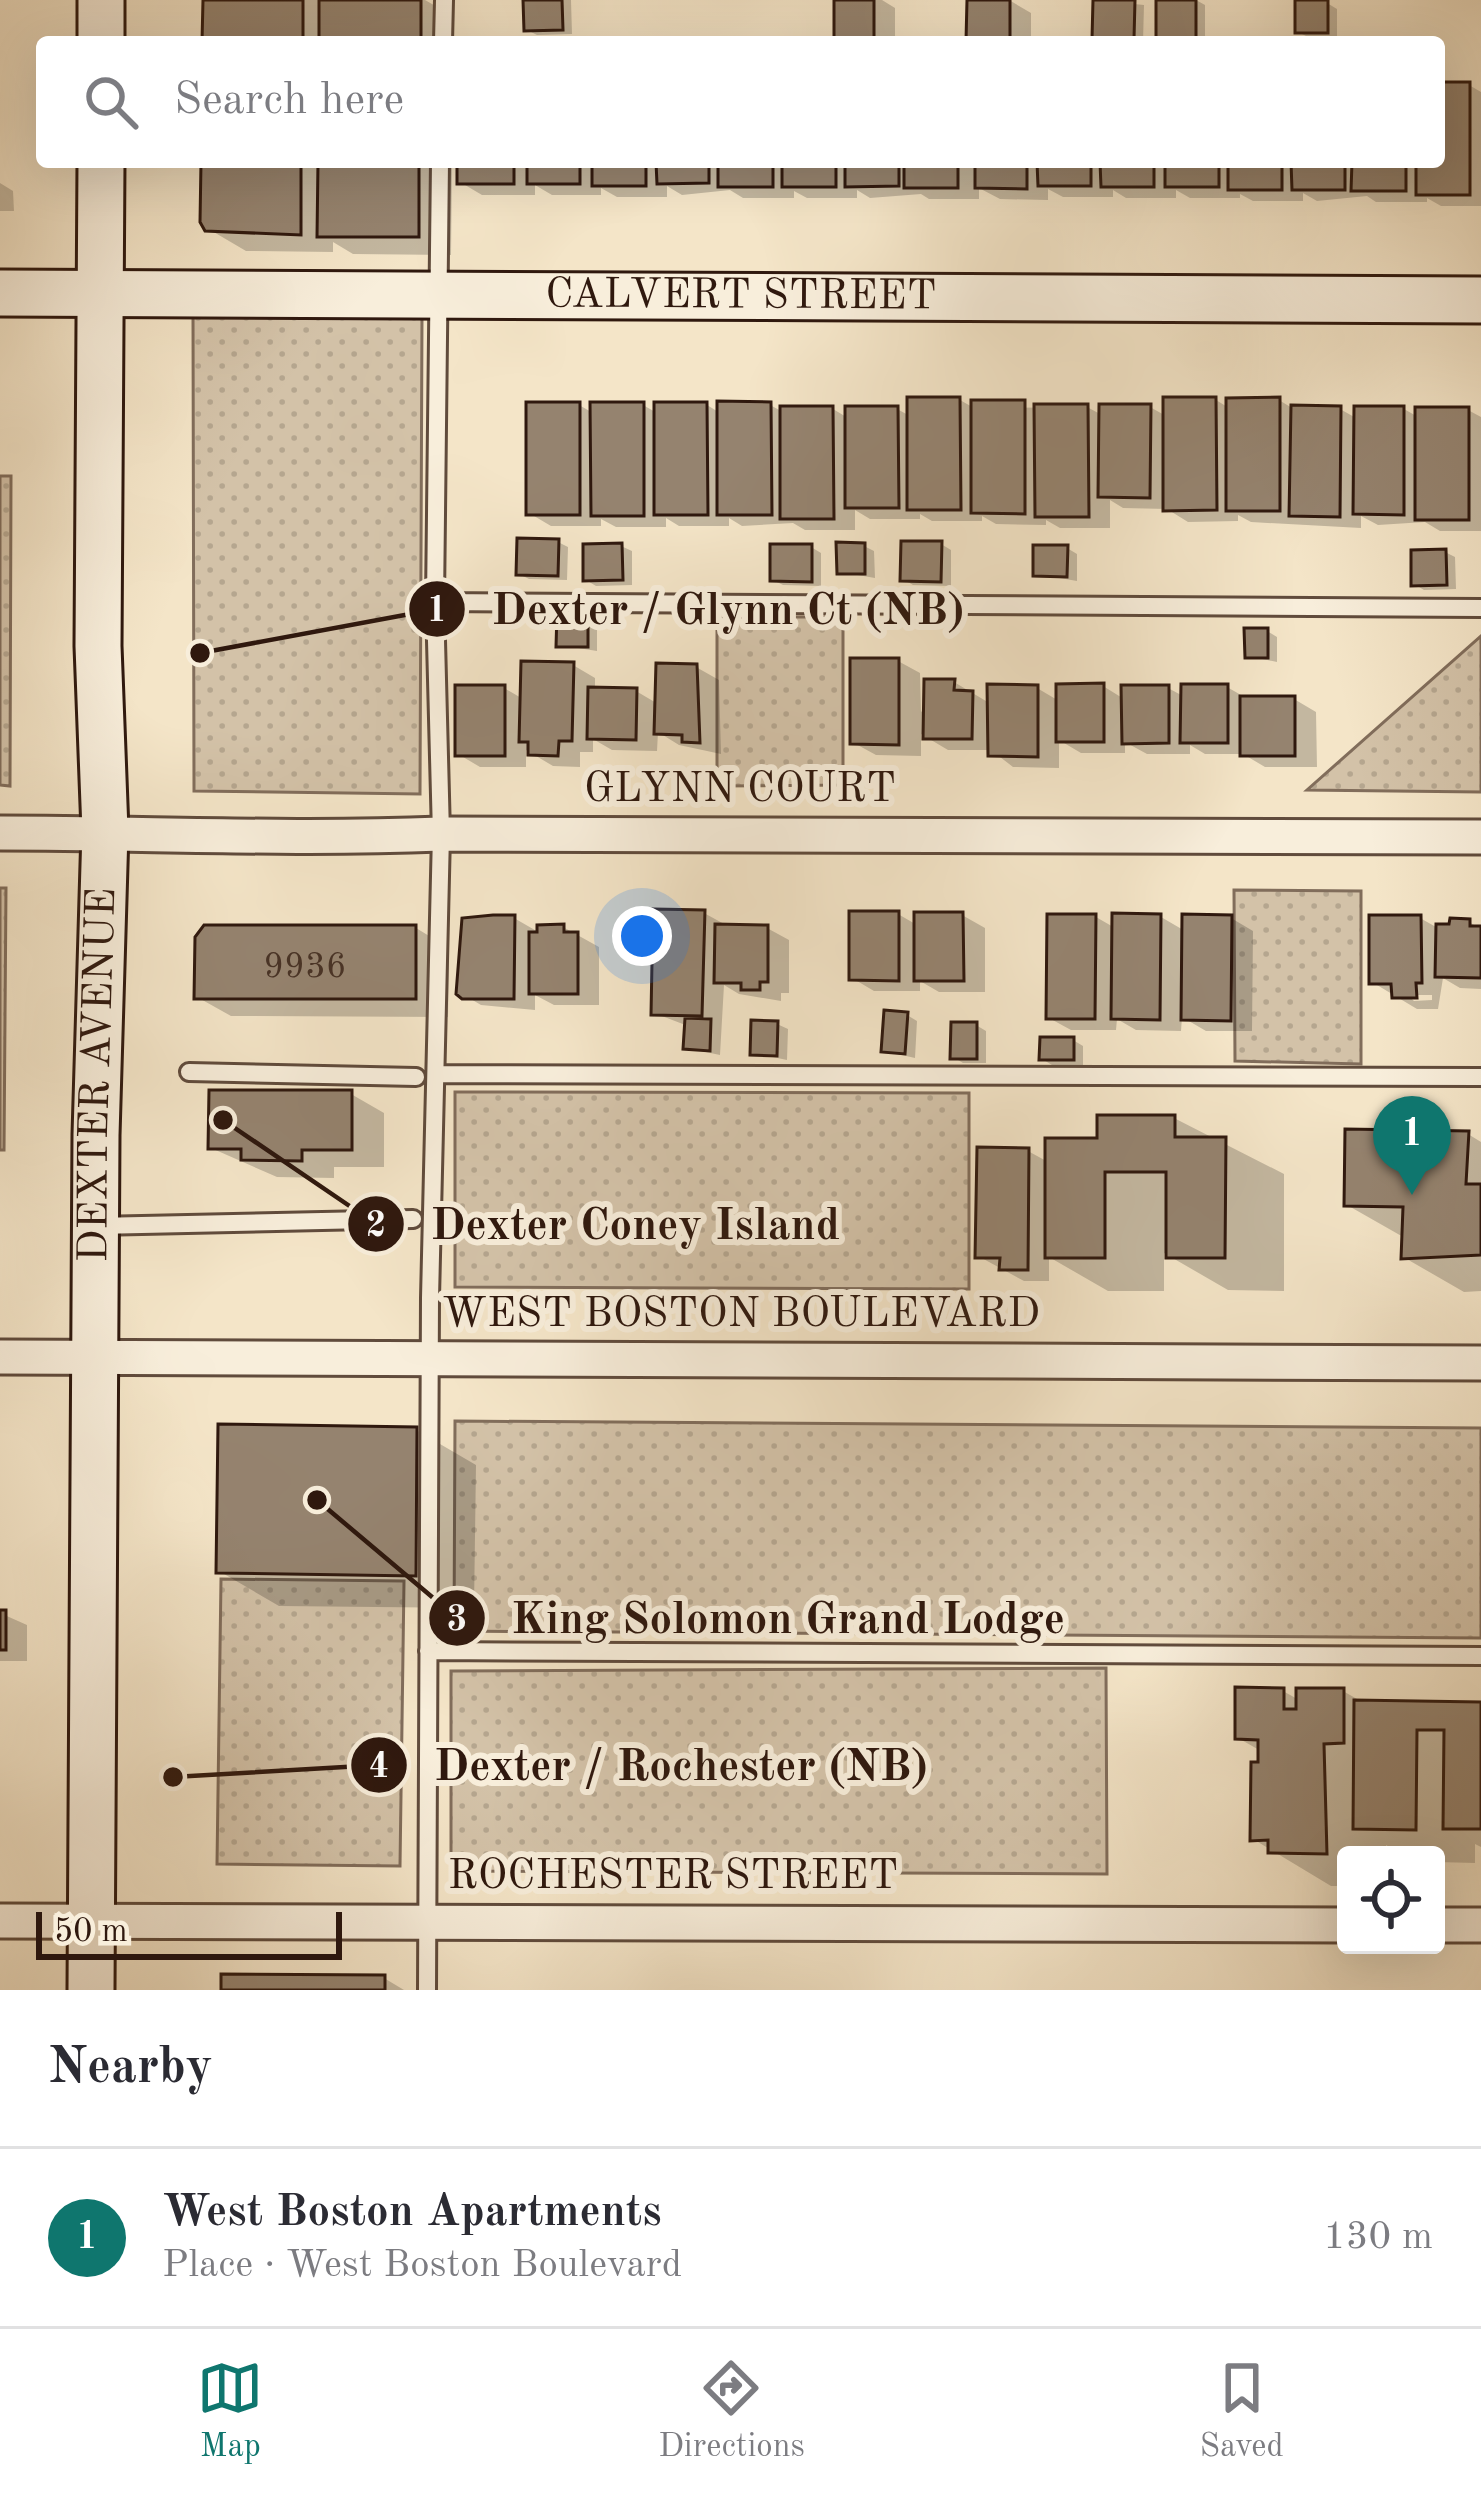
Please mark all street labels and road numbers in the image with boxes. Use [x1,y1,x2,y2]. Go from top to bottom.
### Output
street label: CALVERT STREET [545,275,937,318]
street label: GLYNN COURT [584,769,896,811]
street label: DEXTER AVENUE [74,887,124,1263]
street label: WEST BOSTON BOULEVARD [442,1294,1040,1336]
street label: ROCHESTER STREET [448,1856,898,1898]

